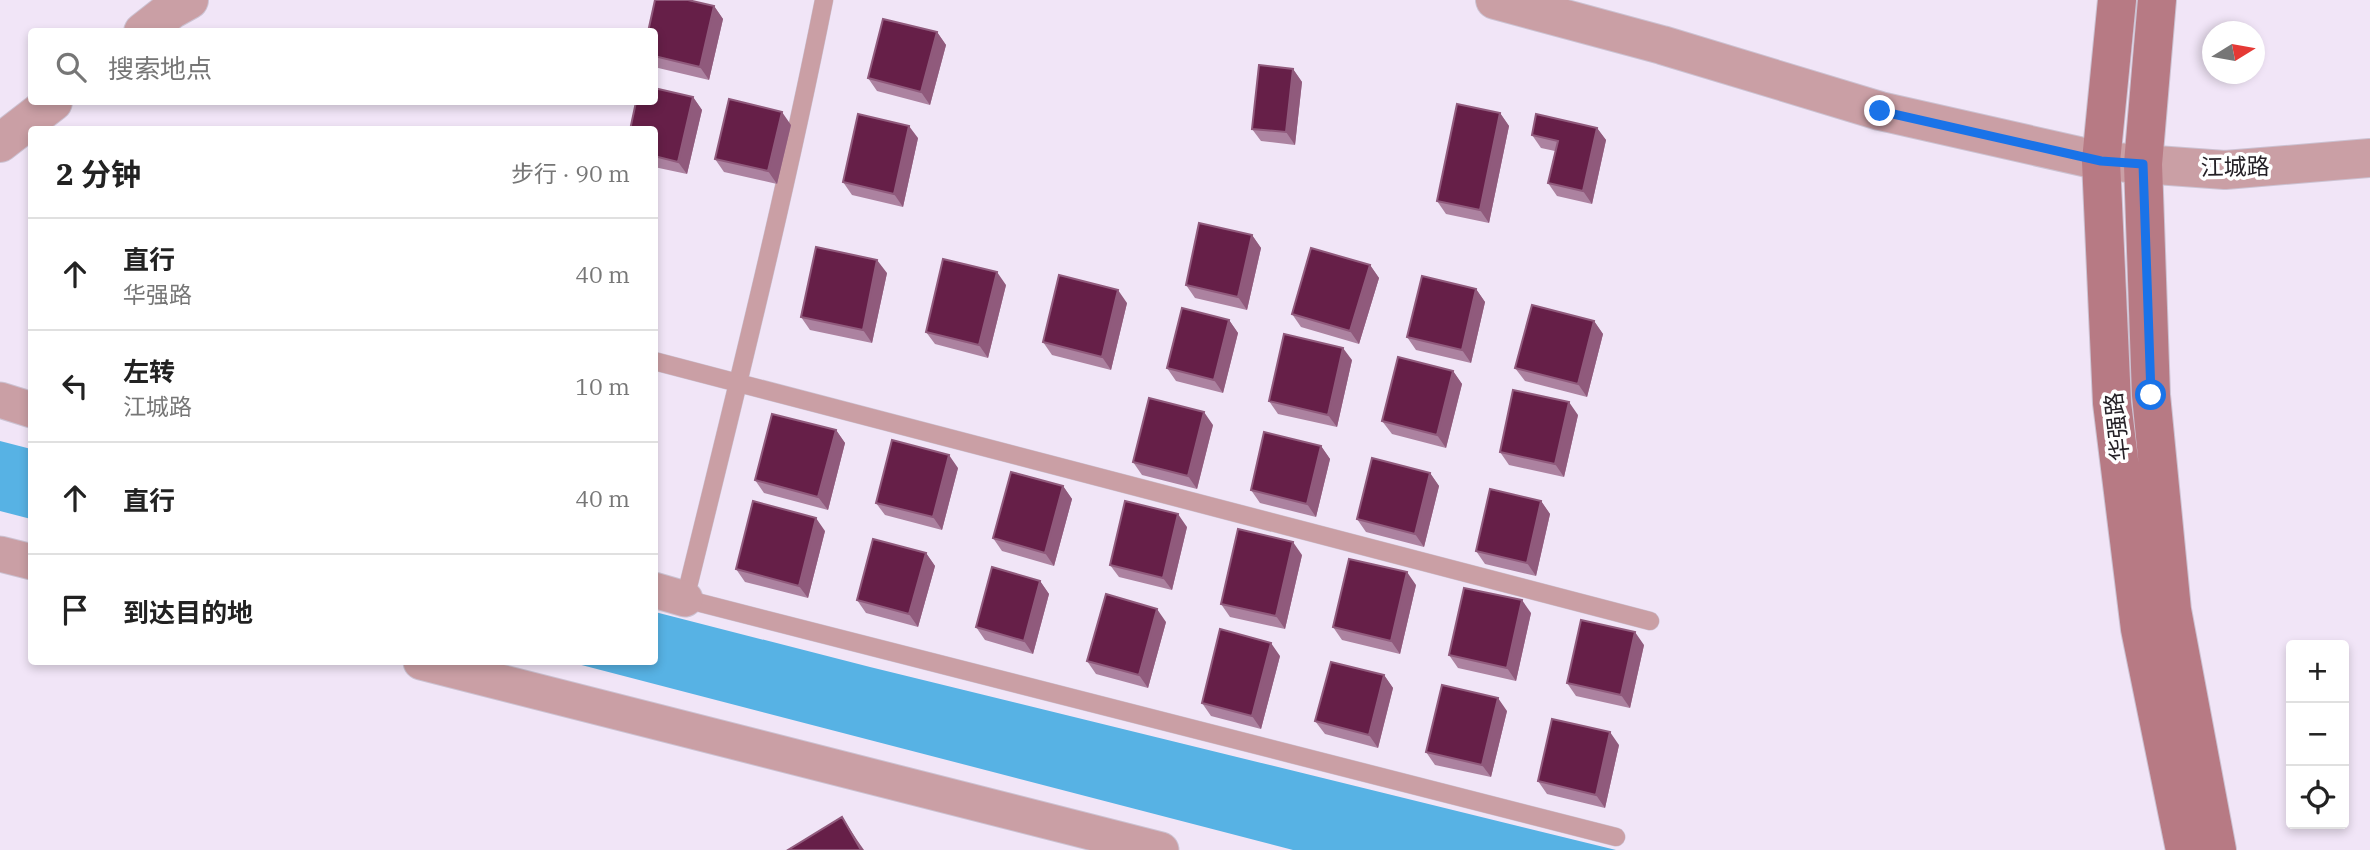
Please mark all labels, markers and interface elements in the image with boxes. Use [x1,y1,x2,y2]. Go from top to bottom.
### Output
north arrow [2202,21,2265,84]
search box [28,28,658,105]
icon: search [52,48,90,86]
text: 搜索地点 [108,51,212,85]
route end [1864,95,1895,126]
street label: 江城路 [2200,150,2270,182]
text: 2 分钟 [56,154,141,193]
text: 步行 · 90 m [511,158,630,188]
text: 直行 [123,242,175,276]
icon: ahead [56,255,94,293]
text: 40 m [575,259,630,289]
text: 华强路 [123,279,192,309]
text: 左转 [123,354,175,388]
icon: left [56,367,94,405]
text: 10 m [575,371,630,401]
route start [2135,379,2166,410]
text: 江城路 [123,391,192,421]
street label: 华强路 [2097,391,2135,463]
icon: ahead [56,479,94,517]
text: 直行 [123,483,175,517]
text: 40 m [575,483,630,513]
icon: arrive [56,591,94,629]
text: 到达目的地 [123,595,253,629]
map controls [2286,640,2349,829]
button: + [2286,640,2349,703]
button: − [2286,703,2349,766]
button: locate [2286,766,2349,829]

